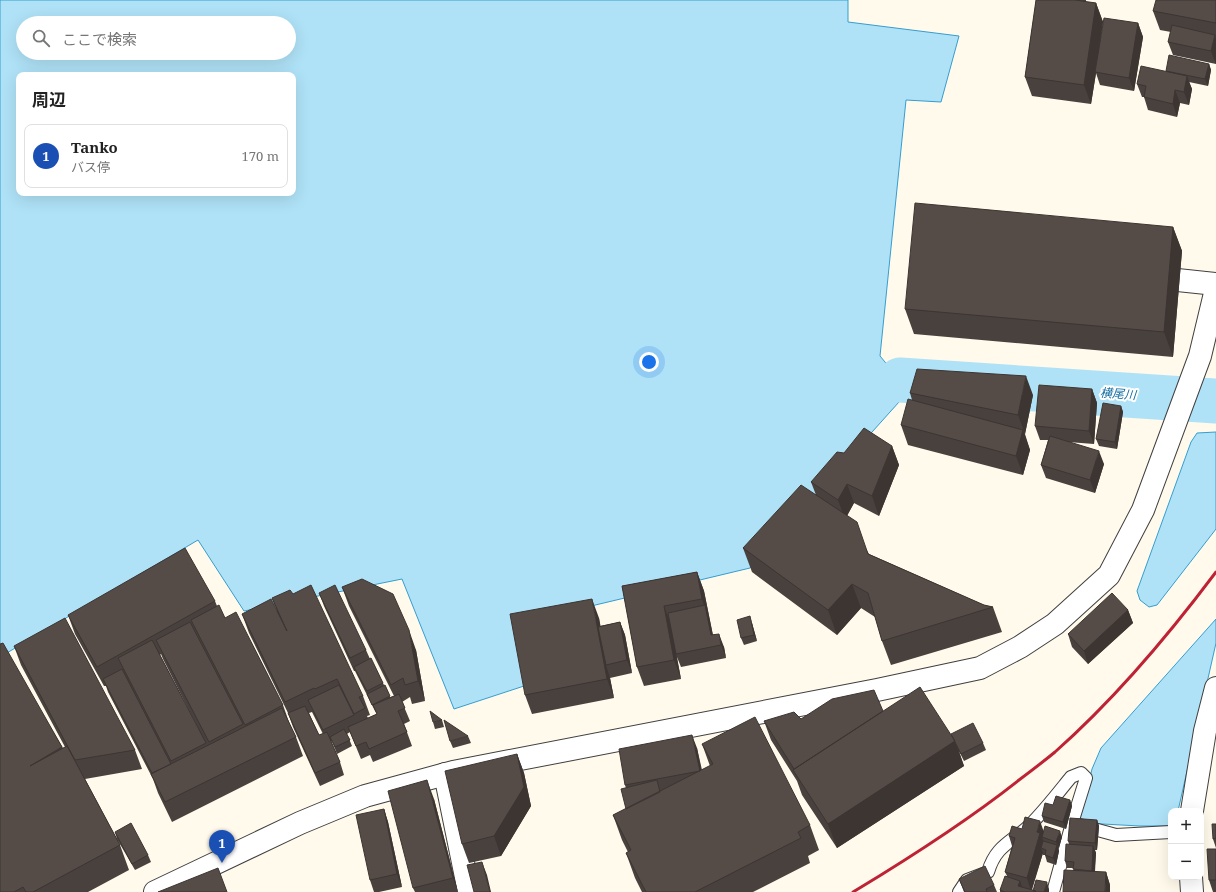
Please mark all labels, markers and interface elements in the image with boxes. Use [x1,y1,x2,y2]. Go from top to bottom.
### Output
search box [16,16,296,60]
icon: search [30,27,52,49]
text: ここで検索 [62,29,137,49]
text: 周辺 [32,88,66,111]
text: Tanko [71,137,118,157]
text: 1 [42,147,50,165]
text: 170 m [242,147,279,165]
text: バス停 [71,158,110,176]
your location [639,352,659,372]
water label: 横尾川 [1099,384,1139,403]
map controls [1168,808,1204,880]
button: + [1168,808,1204,844]
pin: 1 [209,830,235,863]
button: − [1168,844,1204,880]

